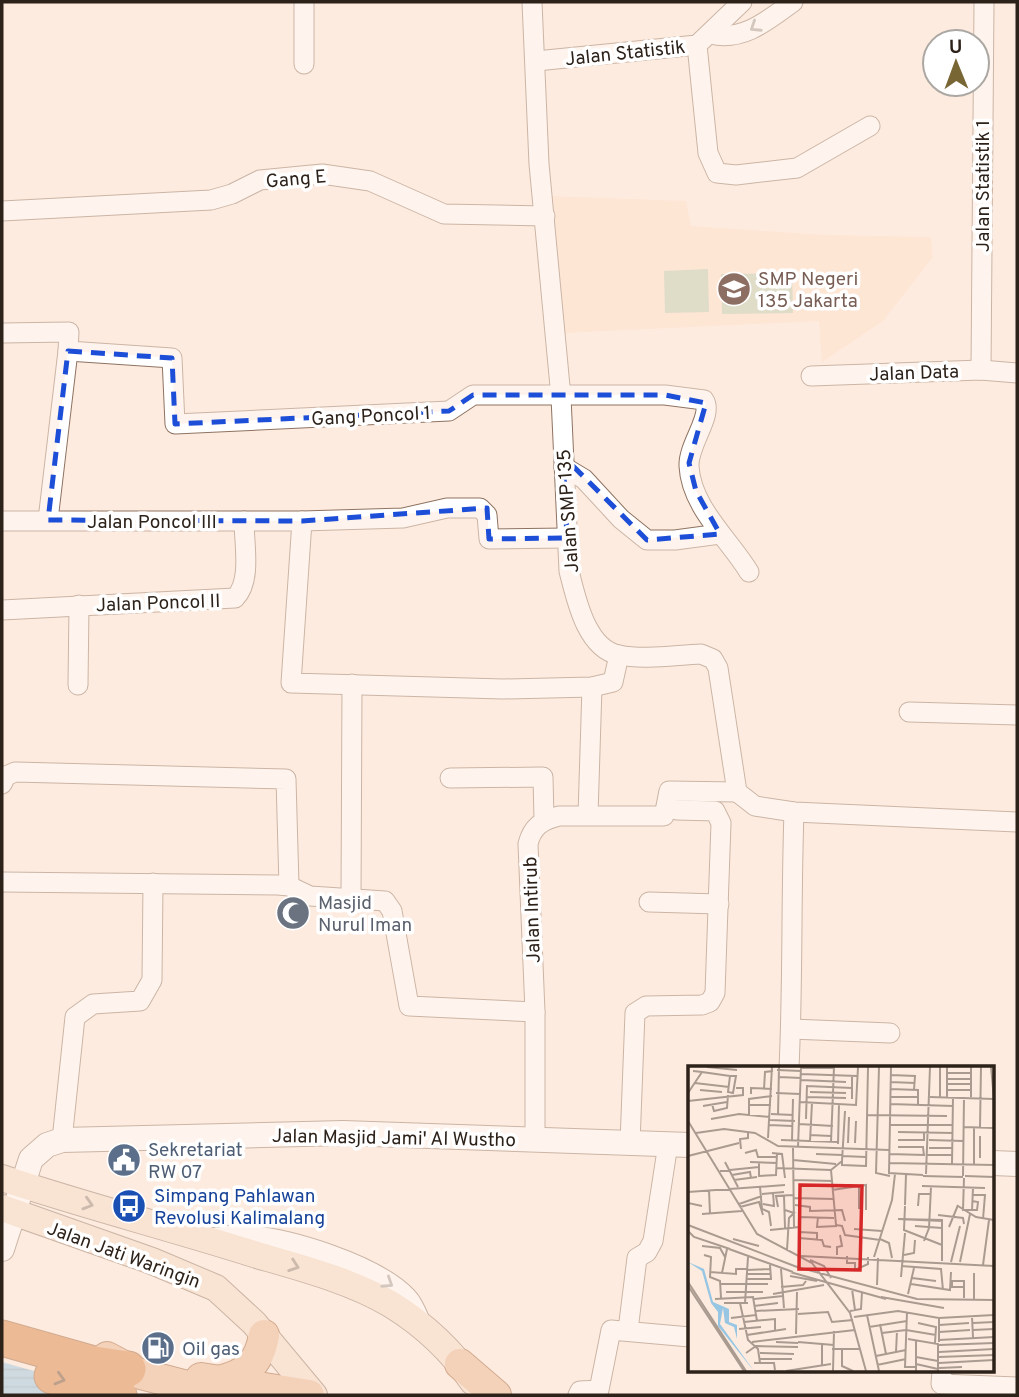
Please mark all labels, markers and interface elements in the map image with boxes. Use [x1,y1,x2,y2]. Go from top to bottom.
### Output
one-way arrow [749,19,762,32]
north arrow [921,28,991,98]
street label: Jalan Statistik [564,36,686,72]
text: U [949,36,963,60]
street label: Jalan Statistik 1 [972,120,996,252]
street label: Gang E [265,165,328,195]
place label: SMP Negeri 135 Jakarta [758,268,858,314]
school or university icon: SMP Negeri 135 Jakarta [715,270,753,308]
street label: Jalan Data [869,360,959,388]
street label: Gang Poncol 1 [311,402,432,432]
street label: Jalan SMP 135 [553,448,585,574]
street label: Jalan Poncol III [87,511,217,535]
street label: Jalan Poncol II [95,590,221,618]
street label: Jalan Intirub [519,856,547,964]
place label: Masjid Nurul Iman [318,892,412,938]
mosque icon: Masjid Nurul Iman [274,894,312,932]
inset map [688,1066,995,1372]
street label: Jalan Masjid Jami' Al Wustho [272,1125,516,1153]
place label: Sekretariat RW 07 [148,1139,243,1185]
public building icon: Sekretariat RW 07 [105,1141,143,1179]
place label: Simpang Pahlawan Revolusi Kalimalang [154,1185,325,1231]
bus stop icon: Simpang Pahlawan Revolusi Kalimalang [110,1187,148,1225]
one-way arrow [82,1195,94,1210]
street label: Jalan Jati Waringin [43,1217,203,1295]
one-way arrow [288,1258,300,1272]
one-way arrow [380,1274,393,1287]
fuel station icon: Oil gas [139,1329,177,1367]
place label: Oil gas [182,1338,240,1362]
one-way arrow [54,1370,66,1385]

